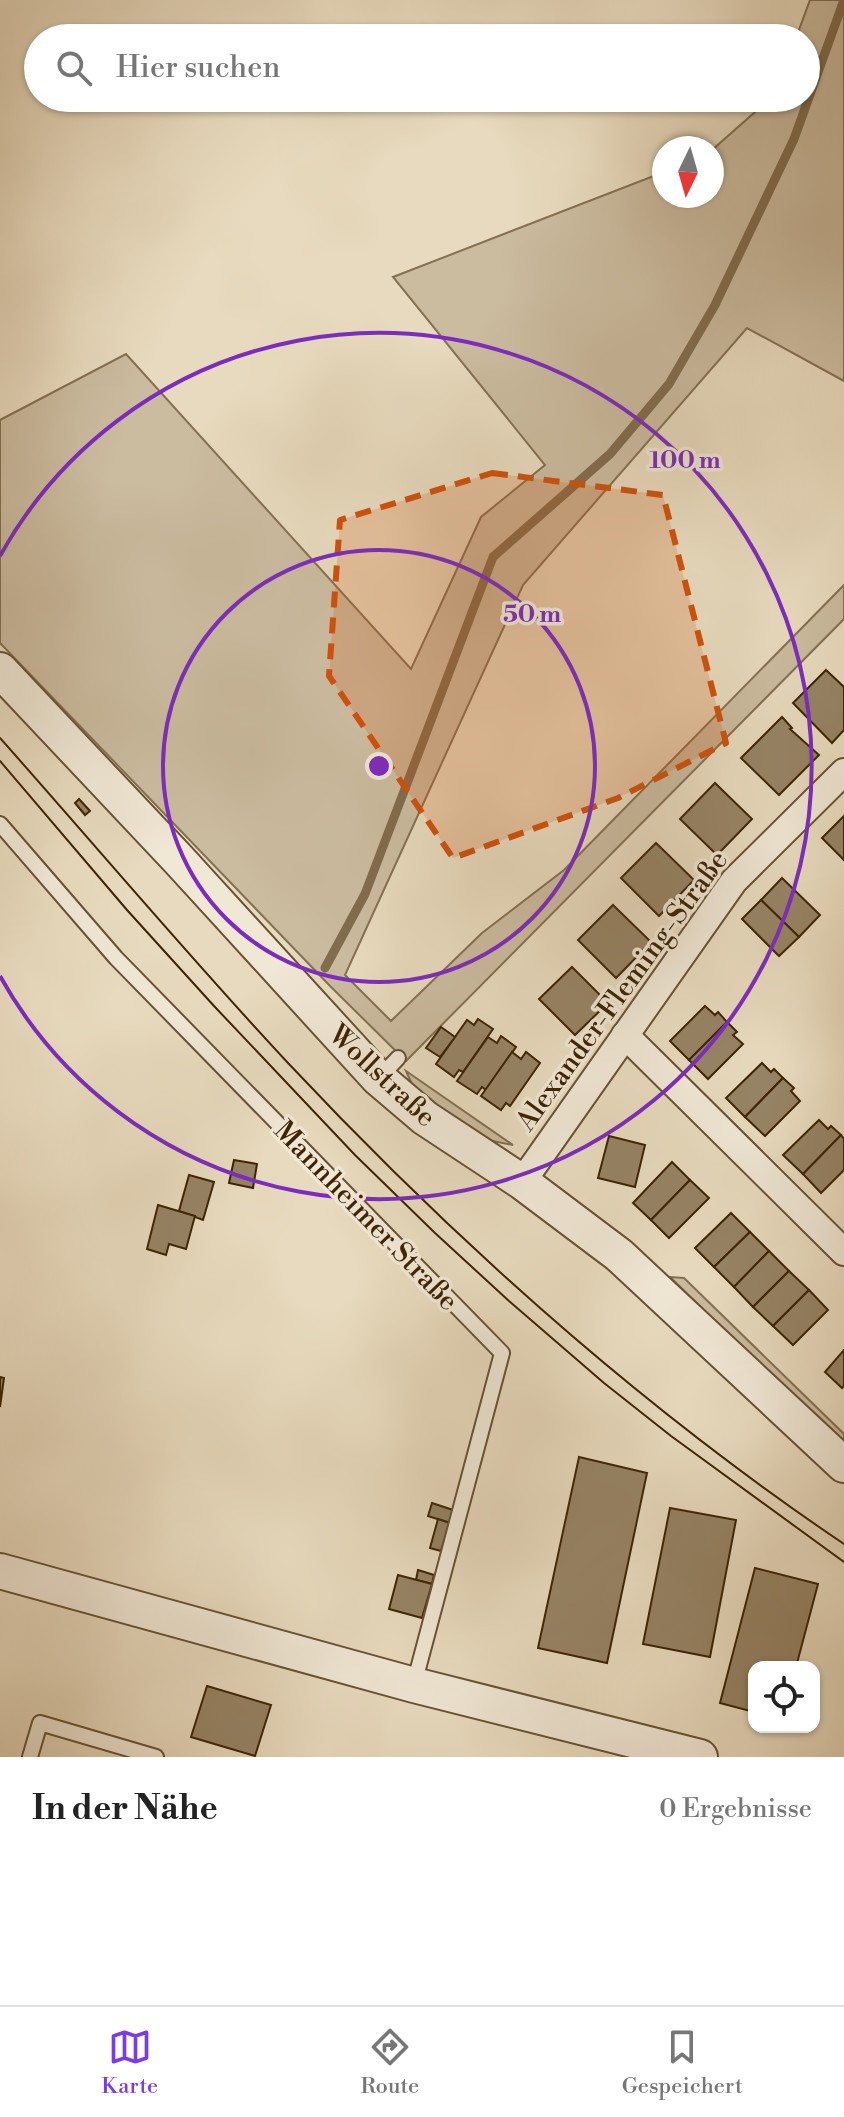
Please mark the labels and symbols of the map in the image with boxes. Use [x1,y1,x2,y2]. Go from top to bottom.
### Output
north arrow [652,136,724,208]
text: 100 m [649,446,721,476]
text: 50 m [503,600,561,630]
centre of rings [365,752,393,780]
street label: Alexander-Fleming-Straße [508,844,736,1139]
street label: Wollstraße [320,1017,443,1135]
street label: Mannheimer Straße [266,1114,466,1318]

